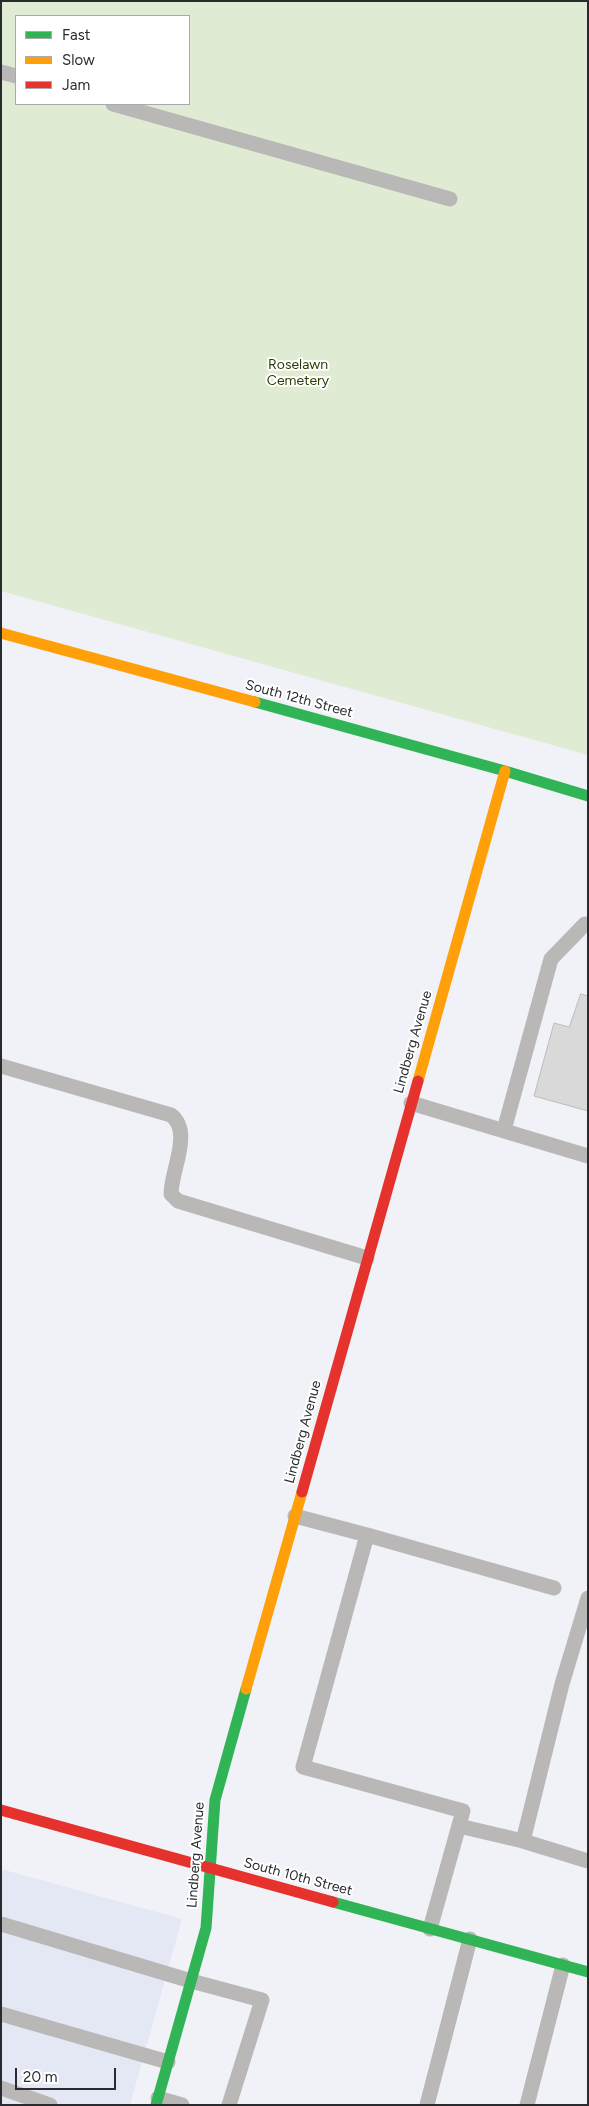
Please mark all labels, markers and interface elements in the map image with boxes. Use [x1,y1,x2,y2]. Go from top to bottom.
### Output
legend [15,15,190,105]
text: Fast [62,26,90,44]
text: Slow [62,51,95,69]
text: Jam [62,76,90,94]
park label: Roselawn Cemetery [267,357,329,390]
street label: South 12th Street [243,677,355,721]
street label: Lindberg Avenue [390,989,436,1095]
street label: Lindberg Avenue [281,1379,325,1485]
street label: Lindberg Avenue [184,1801,208,1909]
street label: South 10th Street [242,1854,354,1900]
scale bar [18,2058,119,2090]
text: 20 m [23,2068,57,2086]

